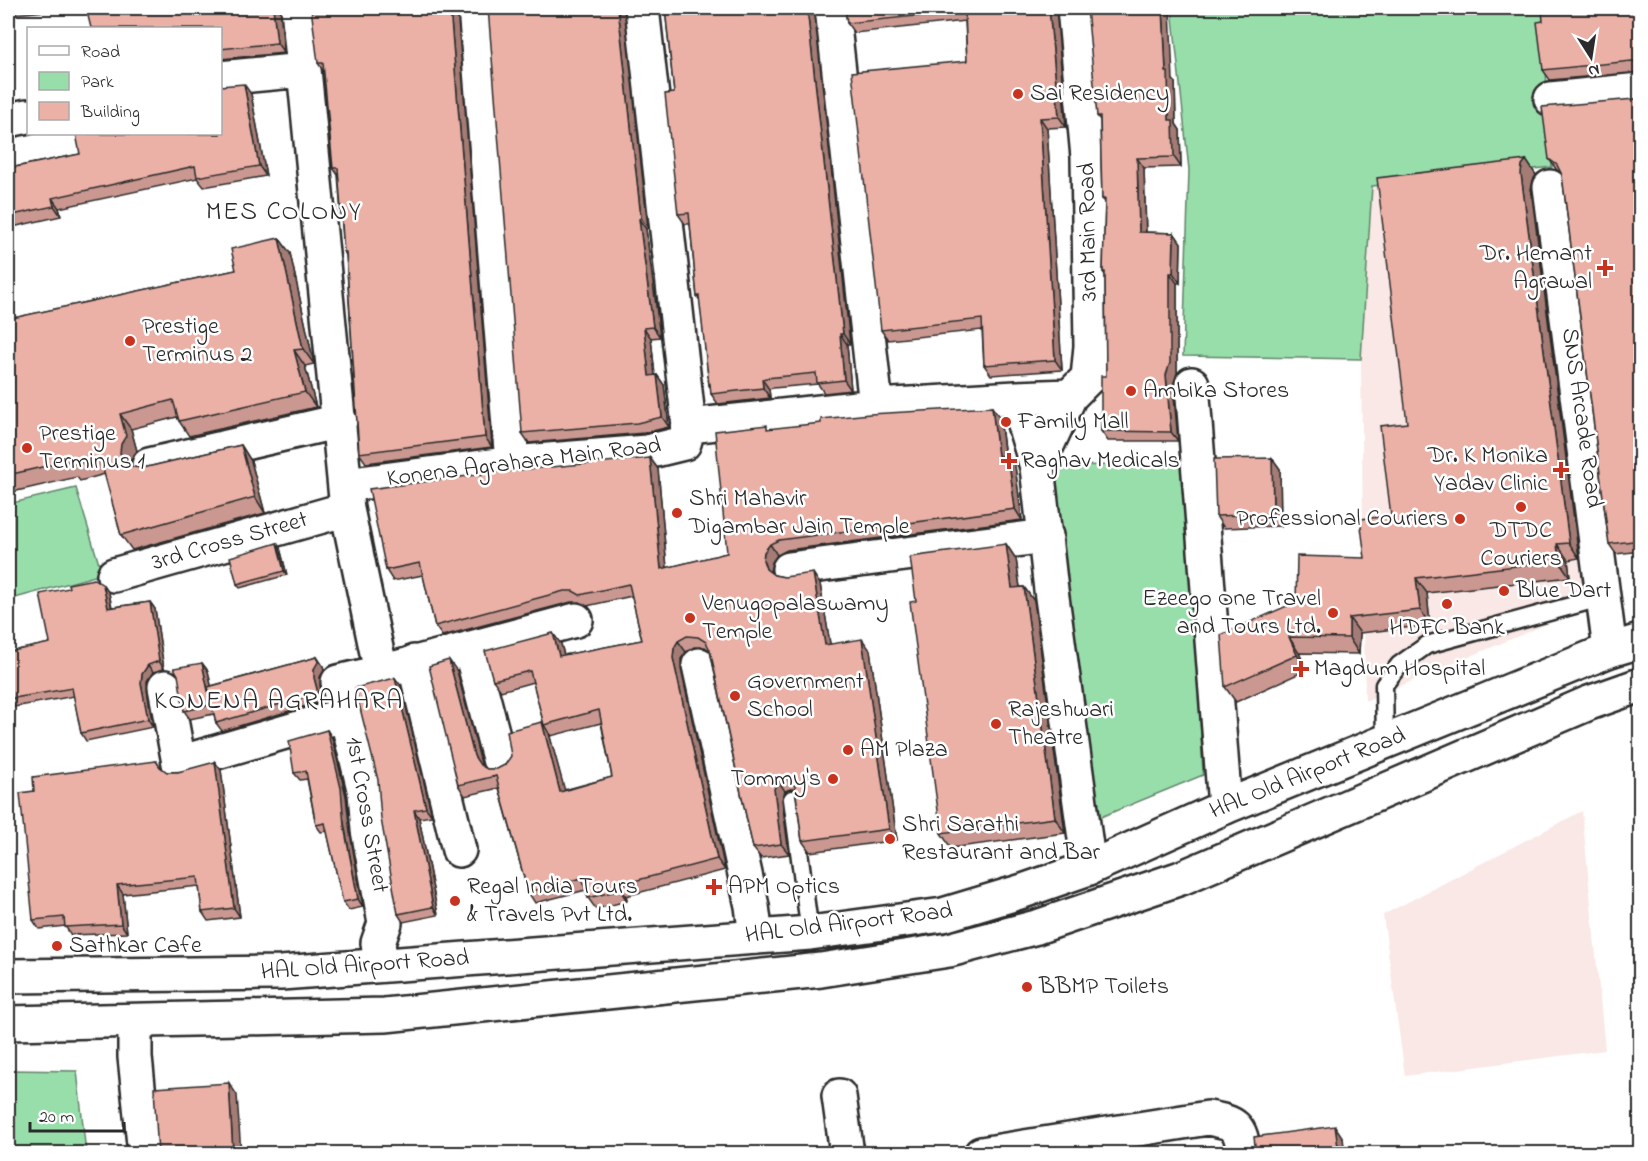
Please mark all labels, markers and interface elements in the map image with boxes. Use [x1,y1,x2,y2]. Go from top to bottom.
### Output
legend [27,27,222,135]
north arrow [1561,27,1621,87]
text: Road [81,40,120,66]
text: N [1586,57,1601,83]
text: Park [81,70,114,96]
place label: Sai Residency [1030,77,1169,113]
marker: Sai Residency [1011,87,1025,101]
text: Building [80,100,140,127]
street label: 3rd Main Road [1070,162,1108,302]
district label: MES COLONY [206,194,362,232]
place label: Dr. Hemant Agrawal [1479,237,1592,300]
marker: Dr. Hemant Agrawal [1596,259,1614,277]
place label: Prestige Terminus 2 [142,310,253,373]
street label: SNS Arcade Road [1551,326,1611,511]
marker: Prestige Terminus 2 [123,334,137,348]
place label: Ambika Stores [1143,374,1289,409]
marker: Ambika Stores [1124,384,1138,398]
place label: Family Mall [1017,405,1128,441]
marker: Family Mall [999,415,1013,429]
place label: Prestige Terminus 1 [39,417,146,480]
street label: Konena Agrahara Main Road [385,429,664,497]
place label: Dr. K Monika Yadav Clinic [1427,439,1548,502]
marker: Prestige Terminus 1 [20,441,34,455]
place label: Raghav Medicals [1021,444,1180,479]
marker: Raghav Medicals [1002,454,1016,468]
marker: Dr. K Monika Yadav Clinic [1552,461,1570,479]
place label: Shri Mahavir Digambar Jain Temple [688,482,910,545]
marker: DTDC Couriers [1514,500,1528,514]
place label: Professional Couriers [1236,502,1448,537]
street label: 3rd Cross Street [148,503,312,581]
marker: Shri Mahavir Digambar Jain Temple [670,506,684,520]
marker: Professional Couriers [1453,512,1467,526]
place label: DTDC Couriers [1480,514,1562,577]
place label: Blue Dart [1515,574,1611,609]
place label: Ezeego One Travel and Tours Ltd. [1142,582,1321,645]
marker: Blue Dart [1497,584,1511,598]
place label: Venugopalaswamy Temple [701,587,889,650]
marker: HDFC Bank [1440,597,1454,611]
marker: Ezeego One Travel and Tours Ltd. [1326,606,1340,620]
marker: Venugopalaswamy Temple [683,611,697,625]
place label: HDFC Bank [1389,611,1505,646]
place label: Magdum Hospital [1314,652,1485,687]
marker: Magdum Hospital [1292,660,1310,678]
place label: Government School [747,665,864,728]
district label: KONENA AGRAHARA [154,683,404,721]
marker: Government School [728,689,742,703]
place label: Rajeshwari Theatre [1008,693,1114,756]
marker: Rajeshwari Theatre [989,717,1003,731]
street label: HAL Old Airport Road [1205,718,1412,829]
place label: AM Plaza [860,733,948,768]
street label: 1st Cross Street [335,734,397,896]
marker: AM Plaza [841,743,855,757]
place label: Tommy's [730,762,821,798]
marker: Tommy's [826,772,840,786]
place label: Shri Sarathi Restaurant and Bar [902,808,1101,871]
marker: Shri Sarathi Restaurant and Bar [883,832,897,846]
place label: Regal India Tours & Travels Pvt Ltd. [467,870,638,933]
place label: APM Optics [728,870,840,905]
marker: APM Optics [705,878,723,896]
marker: Regal India Tours & Travels Pvt Ltd. [448,894,462,908]
street label: HAL Old Airport Road [743,894,955,954]
place label: Sathkar Cafe [69,929,202,964]
marker: Sathkar Cafe [50,939,64,953]
street label: HAL Old Airport Road [260,941,471,991]
place label: BBMP Toilets [1038,970,1169,1005]
marker: BBMP Toilets [1020,980,1034,994]
scale bar [30,1095,124,1133]
text: 20 m [39,1105,74,1131]

